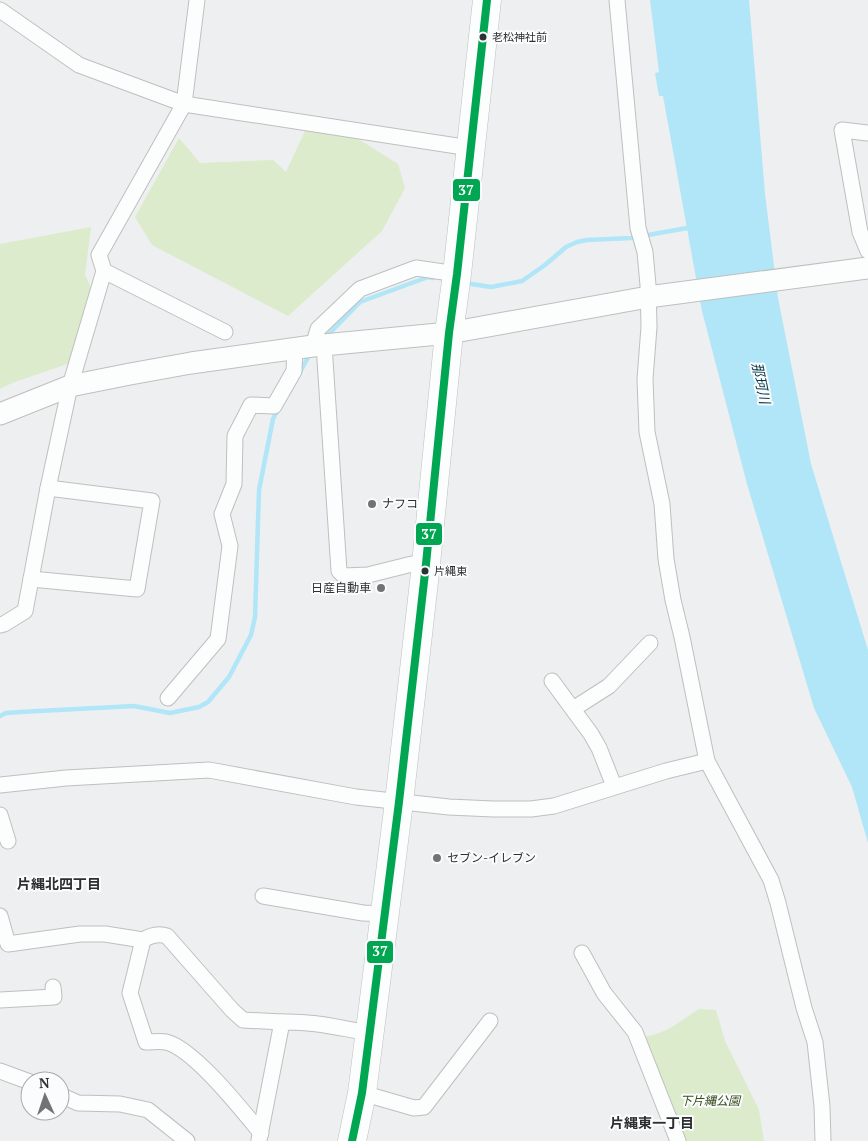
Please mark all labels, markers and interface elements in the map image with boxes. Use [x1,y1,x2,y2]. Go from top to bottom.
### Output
place label: 老松神社前 [492,30,547,44]
marker: 老松神社前 [478,32,488,42]
line badge: 37 [452,178,481,202]
text: 37 [458,180,474,199]
water label: 那珂川 [748,360,776,407]
place label: ナフコ [382,496,418,511]
marker: ナフコ [366,498,378,510]
line badge: 37 [415,522,443,546]
text: 37 [421,524,437,543]
place label: 片縄東 [434,564,467,578]
marker: 片縄東 [420,566,430,576]
place label: 日産自動車 [311,580,371,595]
marker: 日産自動車 [375,582,387,594]
place label: セブン-イレブン [447,850,536,865]
marker: セブン-イレブン [431,852,443,864]
district label: 片縄北四丁目 [17,874,101,893]
line badge: 37 [366,940,394,964]
text: 37 [372,941,388,960]
north arrow [20,1071,70,1121]
text: N [38,1073,50,1092]
park label: 下片縄公園 [680,1093,742,1108]
district label: 片縄東一丁目 [610,1113,694,1132]

